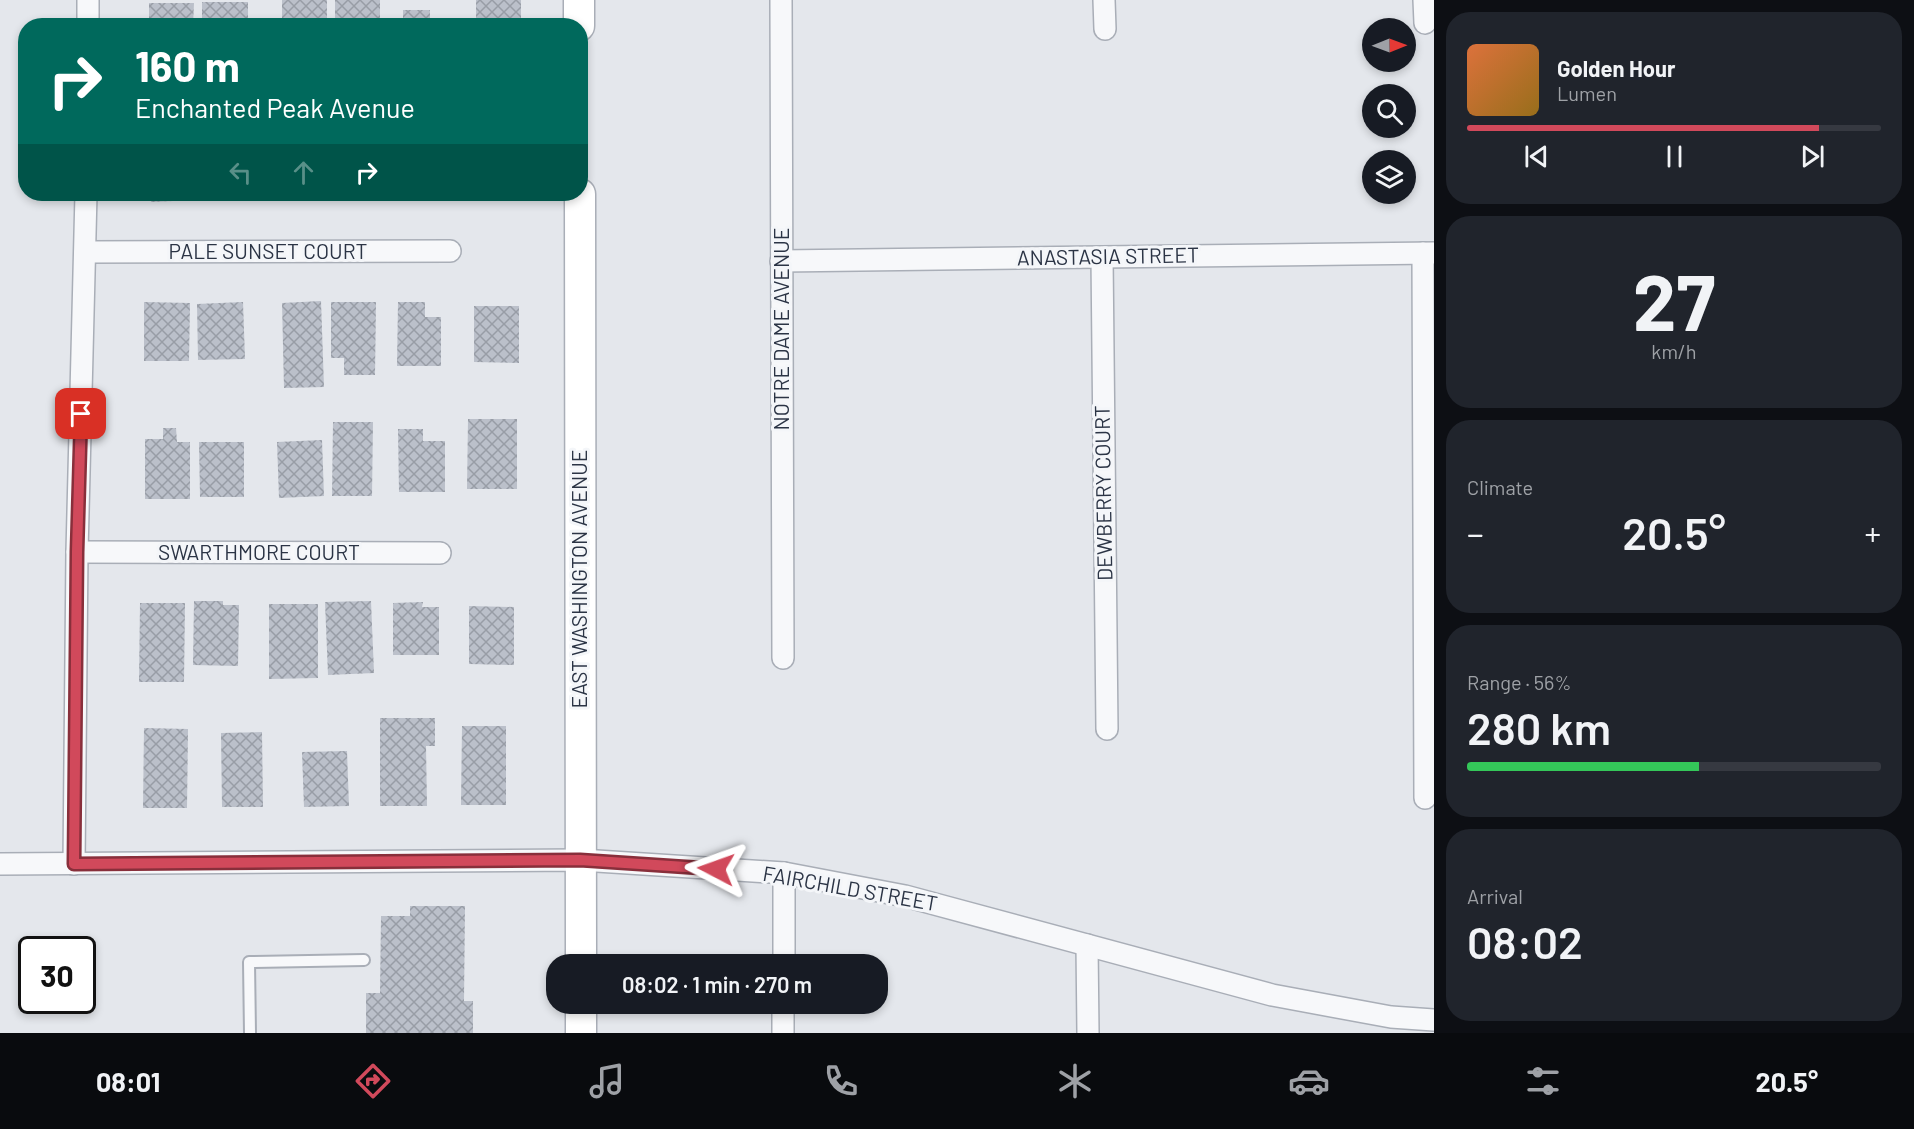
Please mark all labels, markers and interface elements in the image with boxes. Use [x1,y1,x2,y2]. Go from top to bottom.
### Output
north arrow [1362,18,1416,72]
map controls [1362,18,1416,204]
text: 160 m [135,40,240,90]
icon: right [36,42,114,120]
text: Golden Hour [1557,55,1675,81]
text: Lumen [1557,81,1617,105]
button: search [1362,84,1416,138]
text: Enchanted Peak Avenue [135,91,415,123]
icon: previous [1520,140,1553,173]
icon: pause [1658,140,1691,173]
icon: next [1796,140,1829,173]
button: layers [1362,150,1416,204]
icon: left [224,156,257,189]
icon: ahead [287,156,320,189]
icon: right [350,156,383,189]
street label: NOTRE DAME AVENUE [768,228,793,430]
street label: PALE SUNSET COURT [169,238,368,263]
street label: ANASTASIA STREET [1017,241,1199,270]
text: 27 [1633,253,1715,347]
text: km/h [1651,339,1697,363]
pin [55,388,106,439]
icon: arrive [64,397,97,430]
street label: DEWBERRY COURT [1088,405,1117,581]
street label: EAST WASHINGTON AVENUE [566,450,591,708]
text: Climate [1467,475,1533,499]
text: 20.5° [1622,505,1726,559]
text: − [1467,513,1484,553]
text: + [1864,513,1881,553]
street label: SWARTHMORE COURT [158,539,360,564]
text: Range · 56% [1467,670,1571,694]
text: 280 km [1467,700,1611,754]
position arrow [684,837,748,901]
street label: FAIRCHILD STREET [761,860,940,915]
text: Arrival [1467,884,1523,908]
text: 08:02 [1467,914,1583,968]
speed limit sign: 30 [18,936,96,1014]
text: 08:02 · 1 min · 270 m [622,971,812,997]
icon: directions [352,1060,394,1102]
icon: music [586,1060,628,1102]
icon: phone [820,1060,862,1102]
icon: climate [1054,1060,1096,1102]
icon: car [1288,1060,1330,1102]
icon: filters [1522,1060,1564,1102]
text: 08:01 [96,1065,160,1097]
text: 20.5° [1756,1065,1818,1097]

